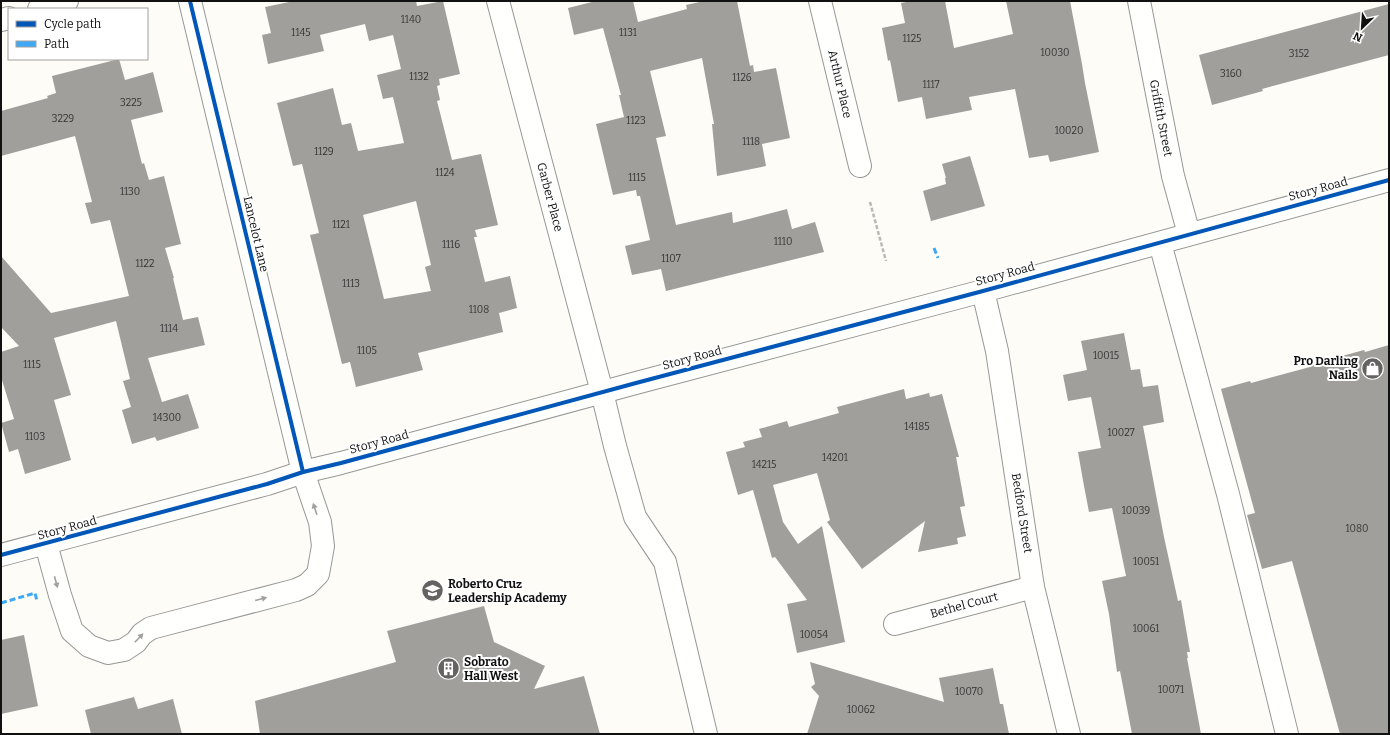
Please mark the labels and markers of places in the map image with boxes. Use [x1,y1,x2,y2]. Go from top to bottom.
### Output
place label: Pro Darling Nails [1294,354,1358,382]
shop icon: Pro Darling Nails [1360,355,1386,381]
place label: Roberto Cruz Leadership Academy [448,577,567,605]
school or university icon: Roberto Cruz Leadership Academy [419,578,445,604]
place label: Sobrato Hall West [464,655,519,683]
building icon: Sobrato Hall West [436,656,462,682]

